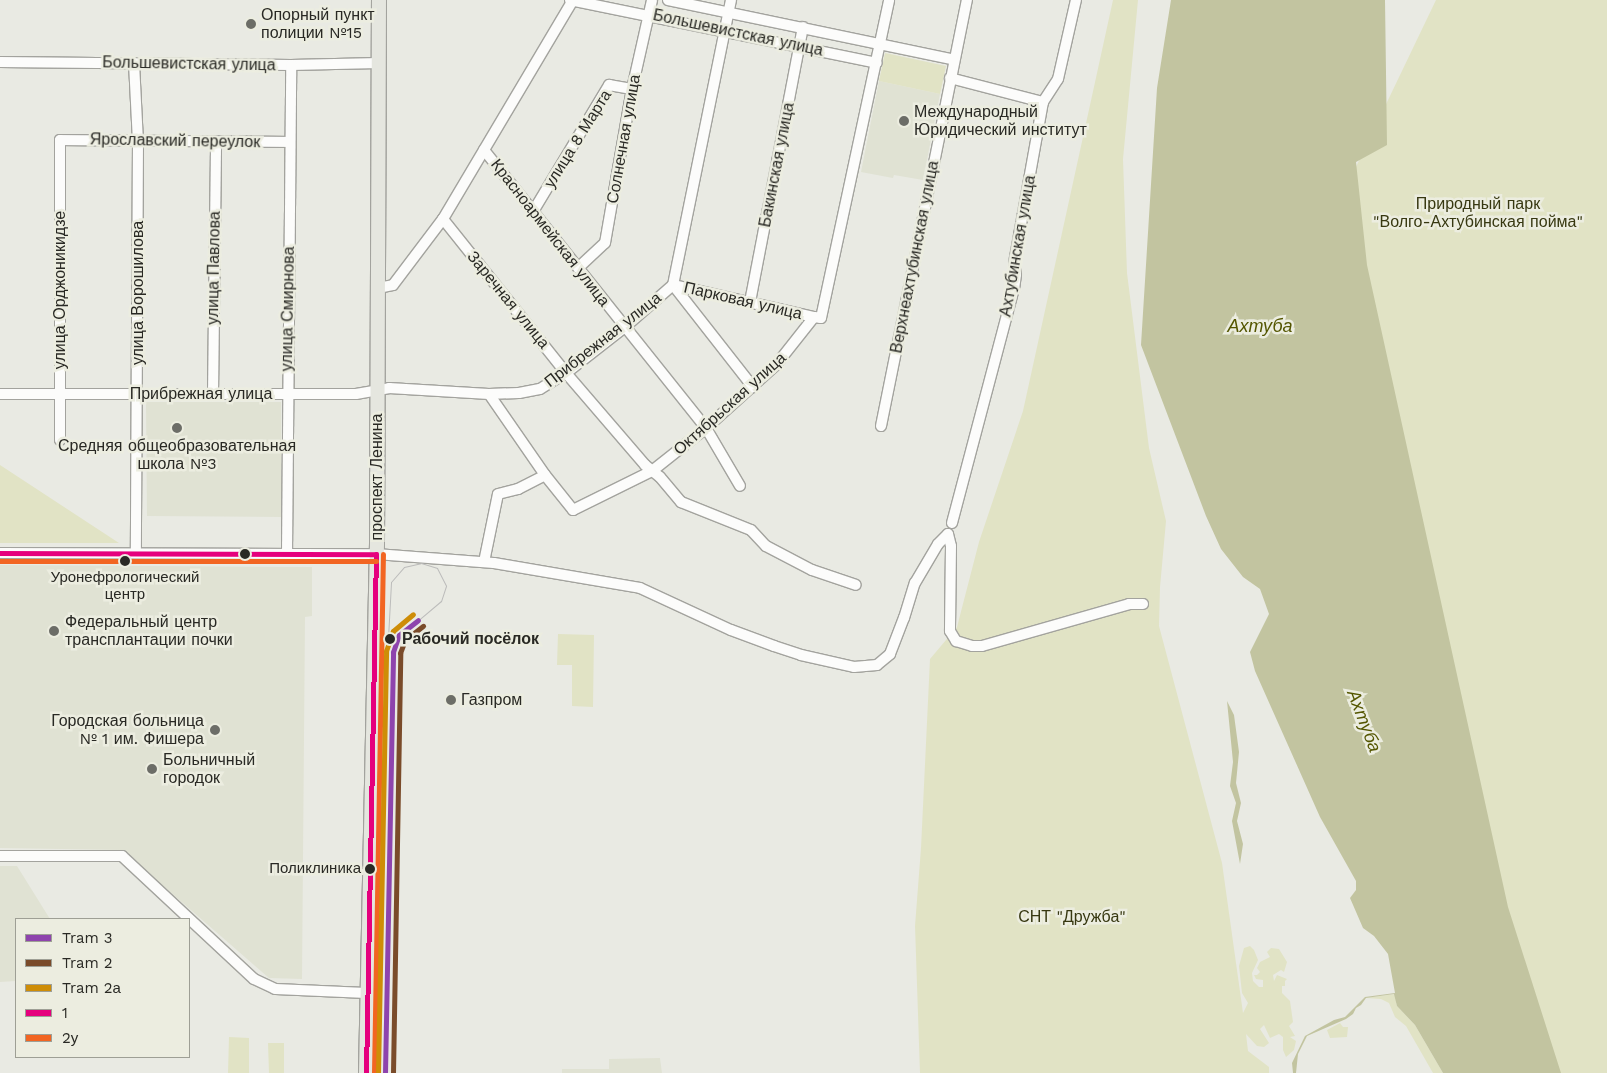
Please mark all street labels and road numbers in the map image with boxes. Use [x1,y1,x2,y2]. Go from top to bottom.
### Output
street label: Большевистская улица [651,6,825,60]
street label: Большевистская улица [102,53,276,75]
street label: Солнечная улица [603,73,645,205]
street label: улица 8 Марта [540,87,616,191]
street label: Бакинская улица [756,101,798,229]
street label: Ярославский переулок [90,130,260,152]
street label: Красноармейская улица [486,155,614,311]
street label: Верхнеахтубинская улица [887,159,943,355]
street label: Ахтубинская улица [996,174,1040,318]
street label: улица Орджоникидзе [50,211,70,369]
street label: улица Павлова [203,211,225,325]
street label: улица Ворошилова [128,221,148,365]
street label: улица Смирнова [277,246,299,372]
street label: Заречная улица [463,247,553,353]
street label: Парковая улица [682,278,804,324]
street label: Прибрежная улица [541,289,665,391]
street label: Октябрьская улица [670,349,790,459]
street label: Прибрежная улица [130,384,272,404]
street label: проспект Ленина [367,414,387,540]

